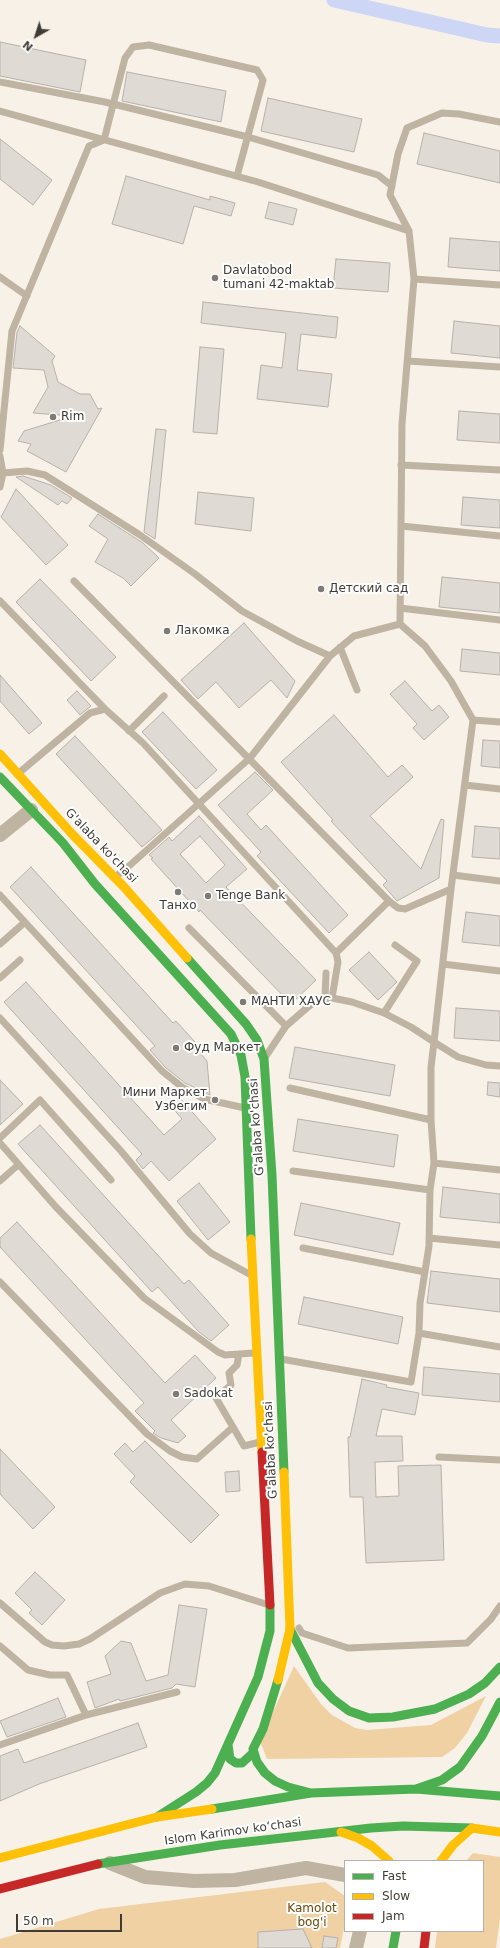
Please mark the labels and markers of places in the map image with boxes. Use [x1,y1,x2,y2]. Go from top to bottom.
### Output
place label: Davlatobod tumani 42-maktab [223,264,334,292]
marker: Davlatobod tumani 42-maktab [210,273,220,283]
place label: Rim [61,410,84,424]
marker: Rim [48,412,58,422]
place label: Детский сад [329,582,408,596]
marker: Детский сад [316,584,326,594]
place label: Лакомка [175,624,230,638]
marker: Лакомка [162,626,172,636]
marker: Танхо [173,887,183,897]
place label: Tenge Bank [216,889,285,903]
marker: Tenge Bank [203,891,213,901]
place label: Танхо [160,899,196,913]
place label: МАНТИ ХАУС [251,995,331,1009]
marker: МАНТИ ХАУС [238,997,248,1007]
place label: Фуд Маркет [184,1041,260,1055]
marker: Фуд Маркет [171,1043,181,1053]
place label: Мини Маркет Узбегим [122,1086,207,1114]
marker: Мини Маркет Узбегим [210,1095,220,1105]
place label: Sadokat [184,1387,233,1401]
marker: Sadokat [171,1389,181,1399]

